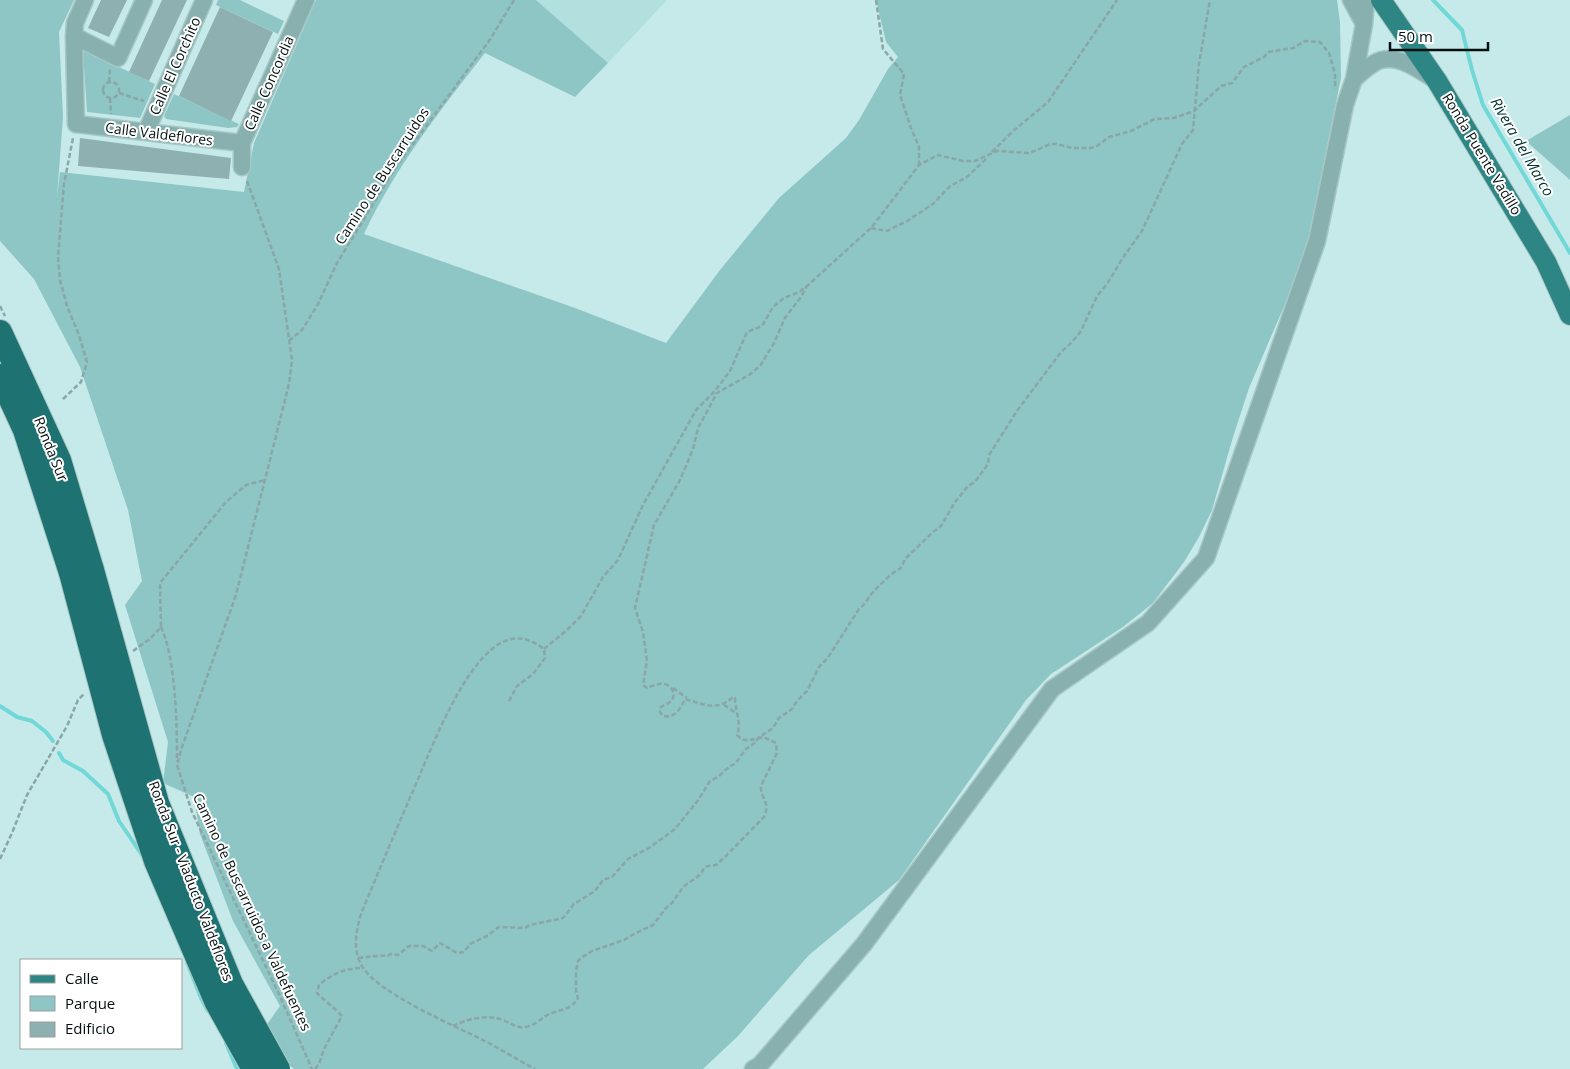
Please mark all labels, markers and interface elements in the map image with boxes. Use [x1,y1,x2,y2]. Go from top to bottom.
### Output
street label: Calle El Corchito [144,14,205,118]
scale bar [1390,20,1488,52]
text: 50 m [1398,26,1433,46]
street label: Calle Concordia [239,32,298,133]
street label: Ronda Puente Vadillo [1438,89,1526,218]
water label: Rivera del Marco [1486,93,1559,200]
street label: Camino de Buscarruidos [330,103,433,248]
street label: Calle Valdeflores [104,117,214,150]
street label: Ronda Sur [30,414,73,484]
street label: Ronda Sur - Viaducto Valdeflores [144,778,239,984]
street label: Camino de Buscarruidos a Valdefuentes [189,790,316,1034]
legend [20,959,182,1049]
text: Calle [65,968,99,988]
text: Parque [65,993,115,1013]
text: Edificio [65,1018,115,1038]

